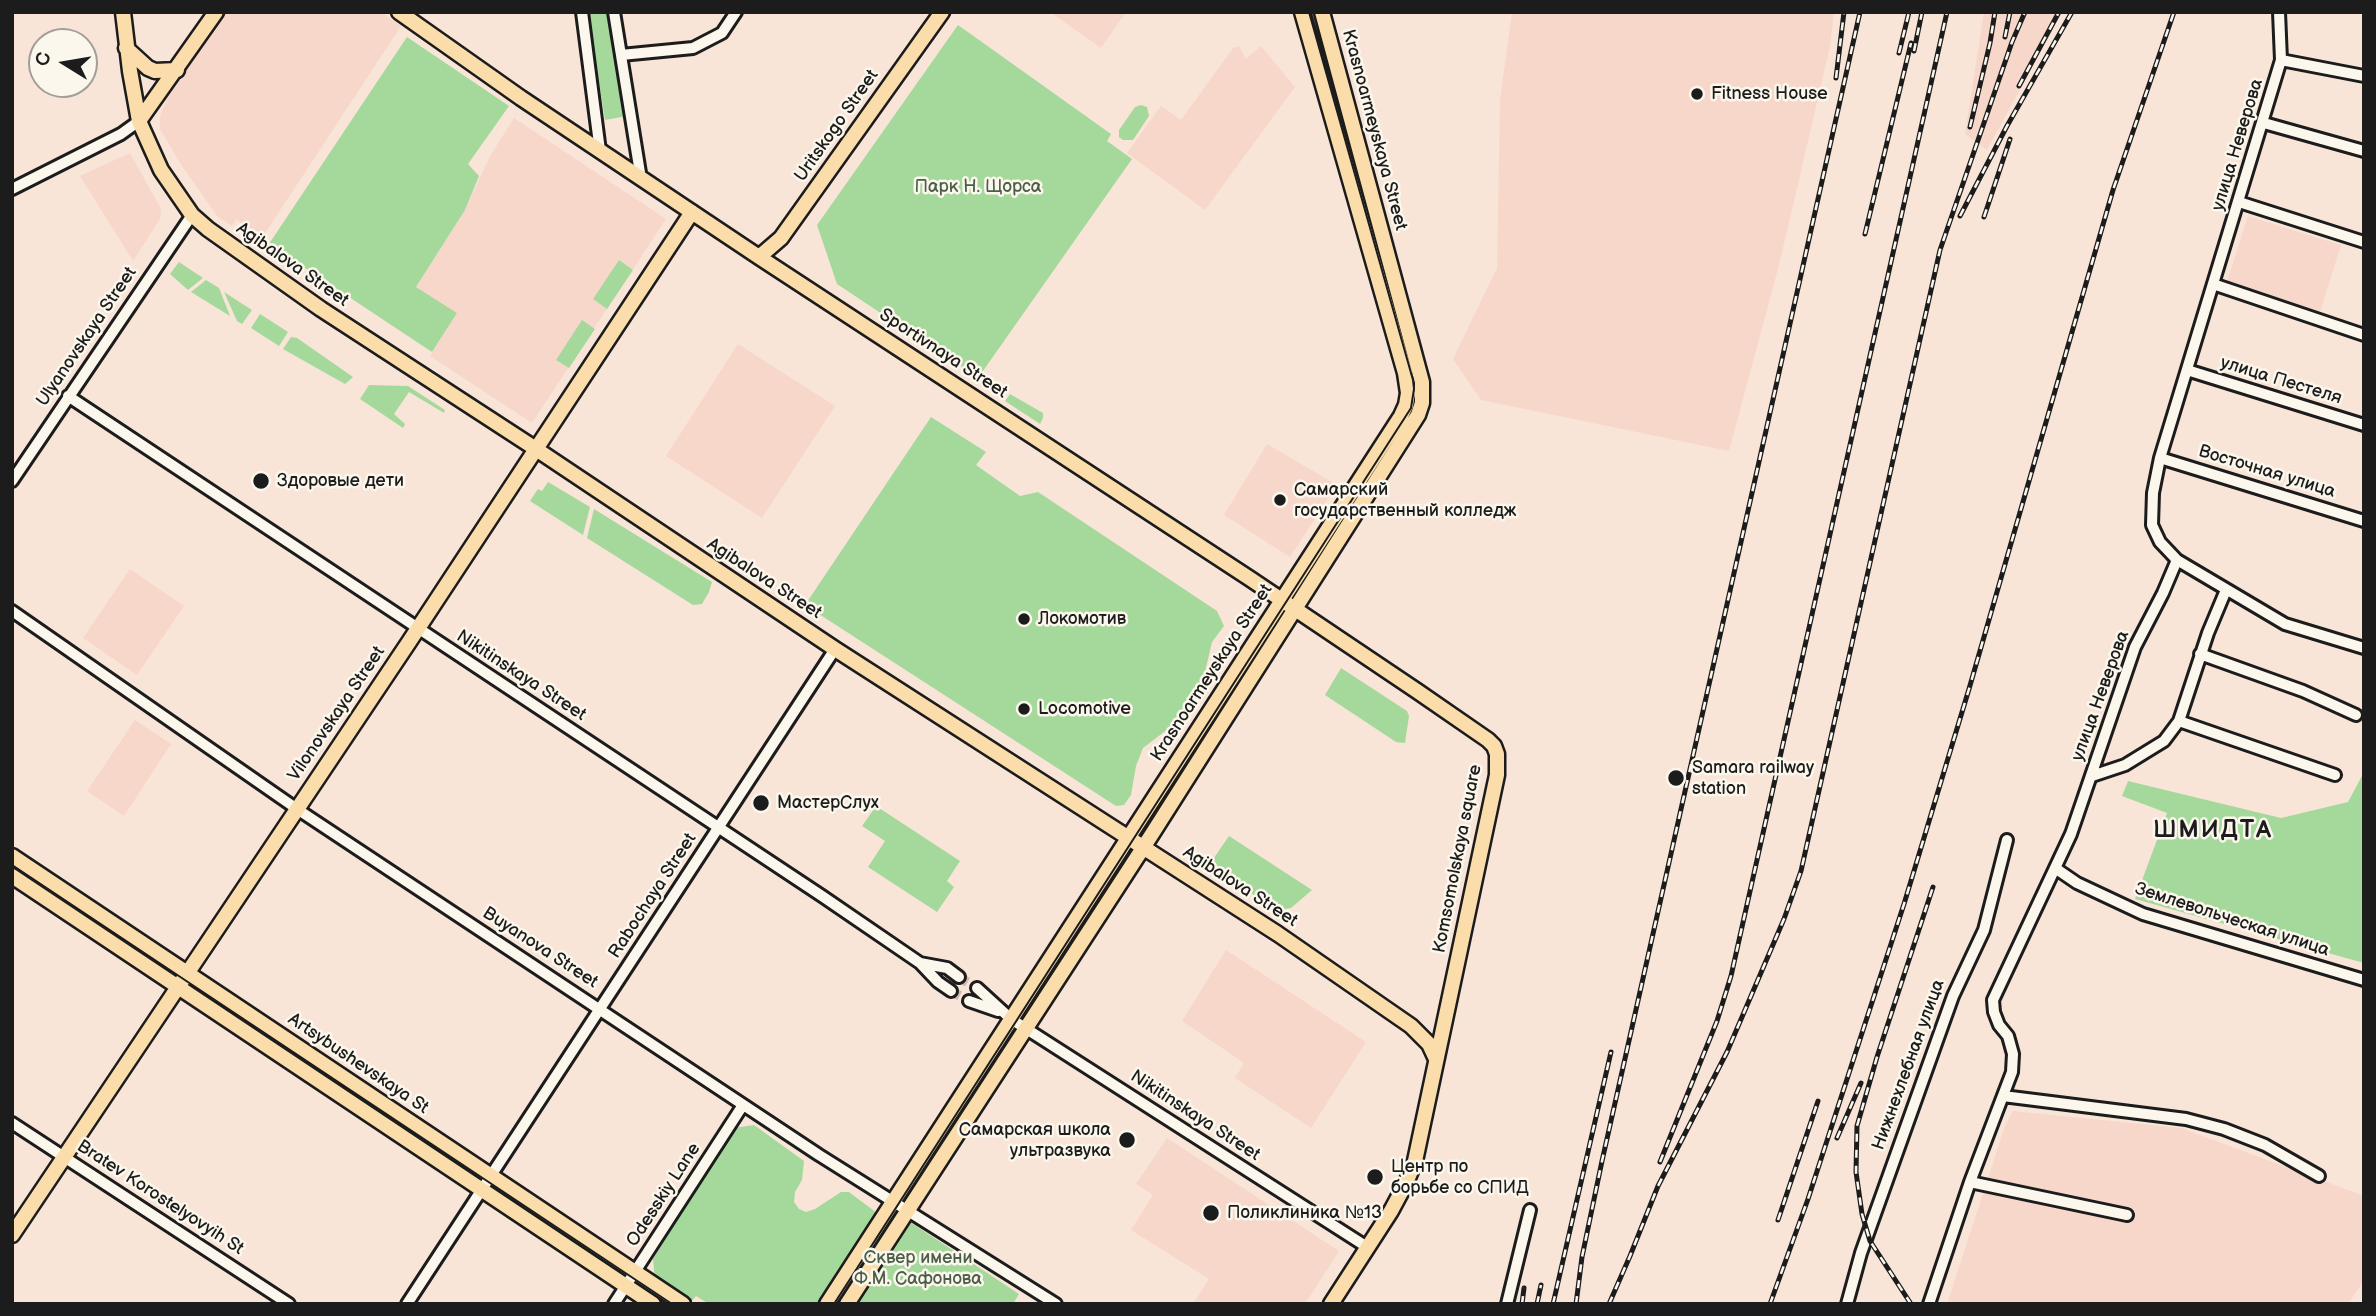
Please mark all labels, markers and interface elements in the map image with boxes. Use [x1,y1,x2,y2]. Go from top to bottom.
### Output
street label: Krasnoarmeyskaya Street [1337,27,1411,233]
north arrow [28,28,98,98]
text: С [31,51,56,68]
street label: Uritskogo Street [790,66,884,186]
street label: улица Неверова [2208,76,2268,214]
place label: Fitness House [1711,83,1828,105]
marker: Fitness House [1689,86,1705,102]
park label: Парк Н. Щорса [914,176,1042,198]
street label: Agibalova Street [232,218,352,312]
street label: Ulyanovskaya Street [32,263,142,411]
street label: Sportivnaya Street [875,305,1011,403]
street label: улица Пестеля [2218,352,2344,410]
street label: Восточная улица [2196,441,2338,503]
place label: Здоровые дети [277,470,404,492]
marker: Здоровые дети [251,471,271,491]
place label: Самарский государственный колледж [1294,479,1516,522]
marker: Самарский государственный колледж [1272,492,1288,508]
street label: Agibalova Street [703,534,825,624]
street label: Krasnoarmeyskaya Street [1147,580,1277,766]
place label: Локомотив [1038,608,1126,630]
marker: Локомотив [1016,611,1032,627]
street label: Nikitinskaya Street [452,626,590,726]
street label: улица Неверова [2067,628,2135,764]
street label: Vilonovskaya Street [284,642,390,786]
place label: Locomotive [1038,698,1131,720]
marker: Locomotive [1016,701,1032,717]
place label: Samara railway station [1692,757,1814,800]
street label: Komsomolskaya square [1429,763,1487,955]
marker: Samara railway station [1666,768,1686,788]
place label: МастерСлух [777,792,879,814]
marker: МастерСлух [751,793,771,813]
district label: ШМИДТА [2154,817,2272,845]
street label: Rabochaya Street [604,829,702,963]
street label: Agibalova Street [1179,842,1301,932]
street label: Землевольческая улица [2132,878,2332,962]
street label: Buyanova Street [478,903,602,993]
street label: Нижнехлебная улица [1868,977,1950,1153]
street label: Artsybushevskaya St [284,1009,432,1119]
street label: Nikitinskaya Street [1126,1066,1264,1166]
place label: Самарская школа ультразвука [959,1119,1111,1162]
marker: Самарская школа ультразвука [1117,1130,1137,1150]
street label: Bratev Korostelyovyih St [72,1136,248,1260]
street label: Odesskiy Lane [623,1139,705,1251]
place label: Центр по борьбе со СПИД [1391,1156,1529,1198]
marker: Центр по борьбе со СПИД [1365,1167,1385,1187]
place label: Поликлиника №13 [1227,1202,1382,1224]
marker: Поликлиника №13 [1201,1203,1221,1223]
park label: Cквер имени Ф.М. Сафонова [854,1247,982,1290]

